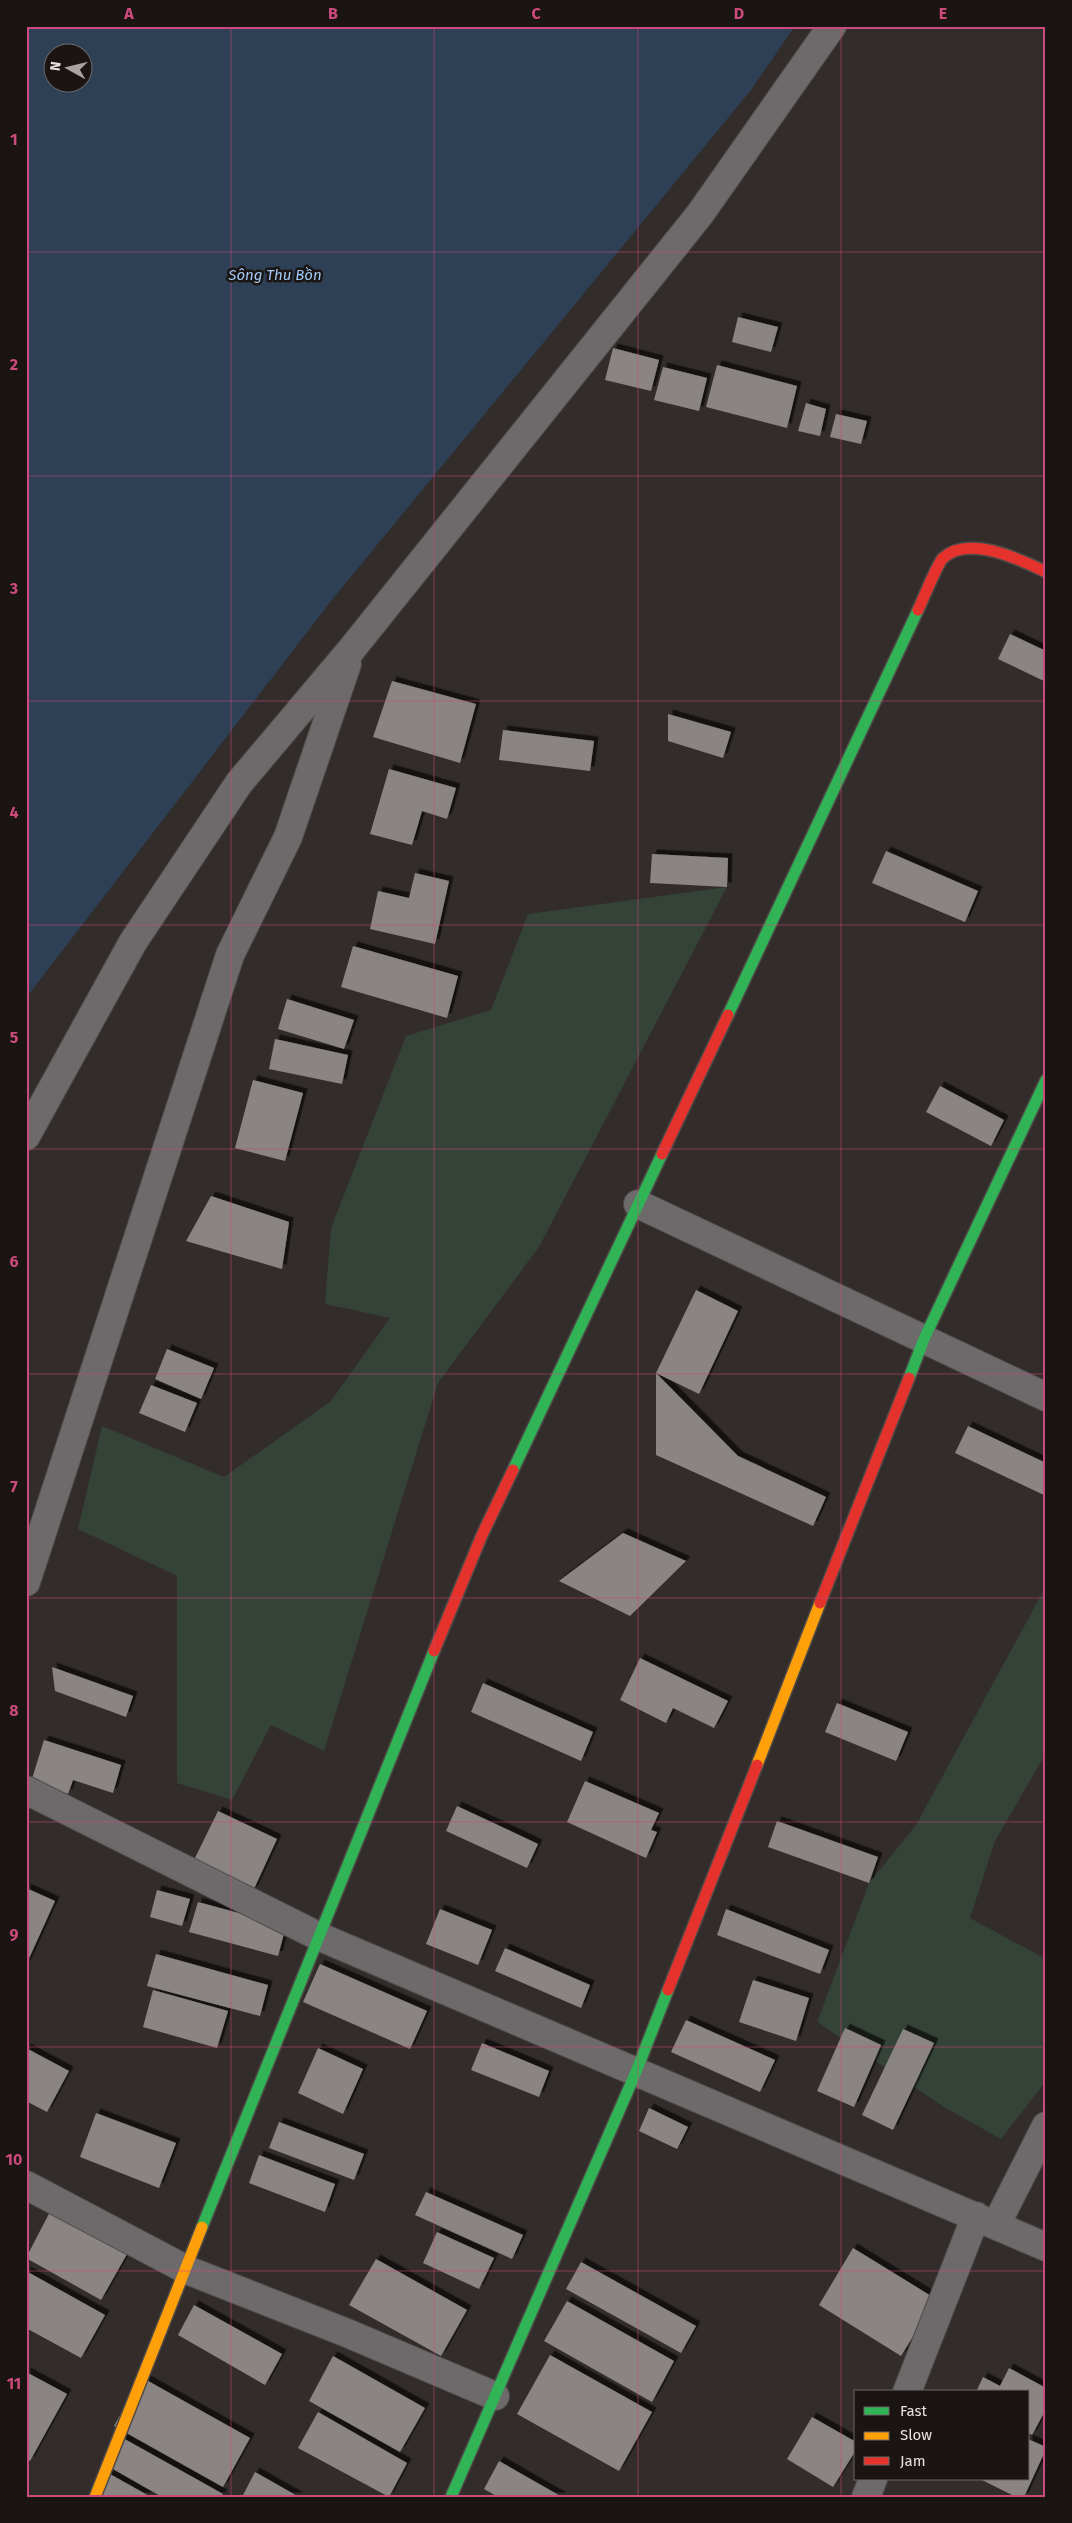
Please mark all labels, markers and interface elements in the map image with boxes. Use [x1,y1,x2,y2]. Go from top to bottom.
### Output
text: A [123,4,134,23]
text: B [328,4,338,23]
text: C [531,4,541,23]
text: D [734,4,744,23]
text: E [939,4,947,23]
north arrow [42,42,92,92]
text: N [47,60,65,72]
text: 1 [10,130,18,149]
water label: Sông Thu Bồn [227,266,322,284]
text: 2 [10,355,18,374]
text: 3 [9,579,18,598]
text: 4 [9,803,19,822]
text: 5 [10,1028,19,1047]
text: 6 [9,1252,19,1271]
text: 7 [10,1477,18,1496]
text: 8 [9,1701,19,1720]
text: 9 [10,1925,19,1944]
text: 10 [6,2150,22,2169]
text: 11 [7,2374,21,2393]
legend [854,2390,1030,2480]
text: Fast [900,2402,927,2420]
text: Slow [900,2426,932,2444]
text: Jam [900,2452,926,2470]

